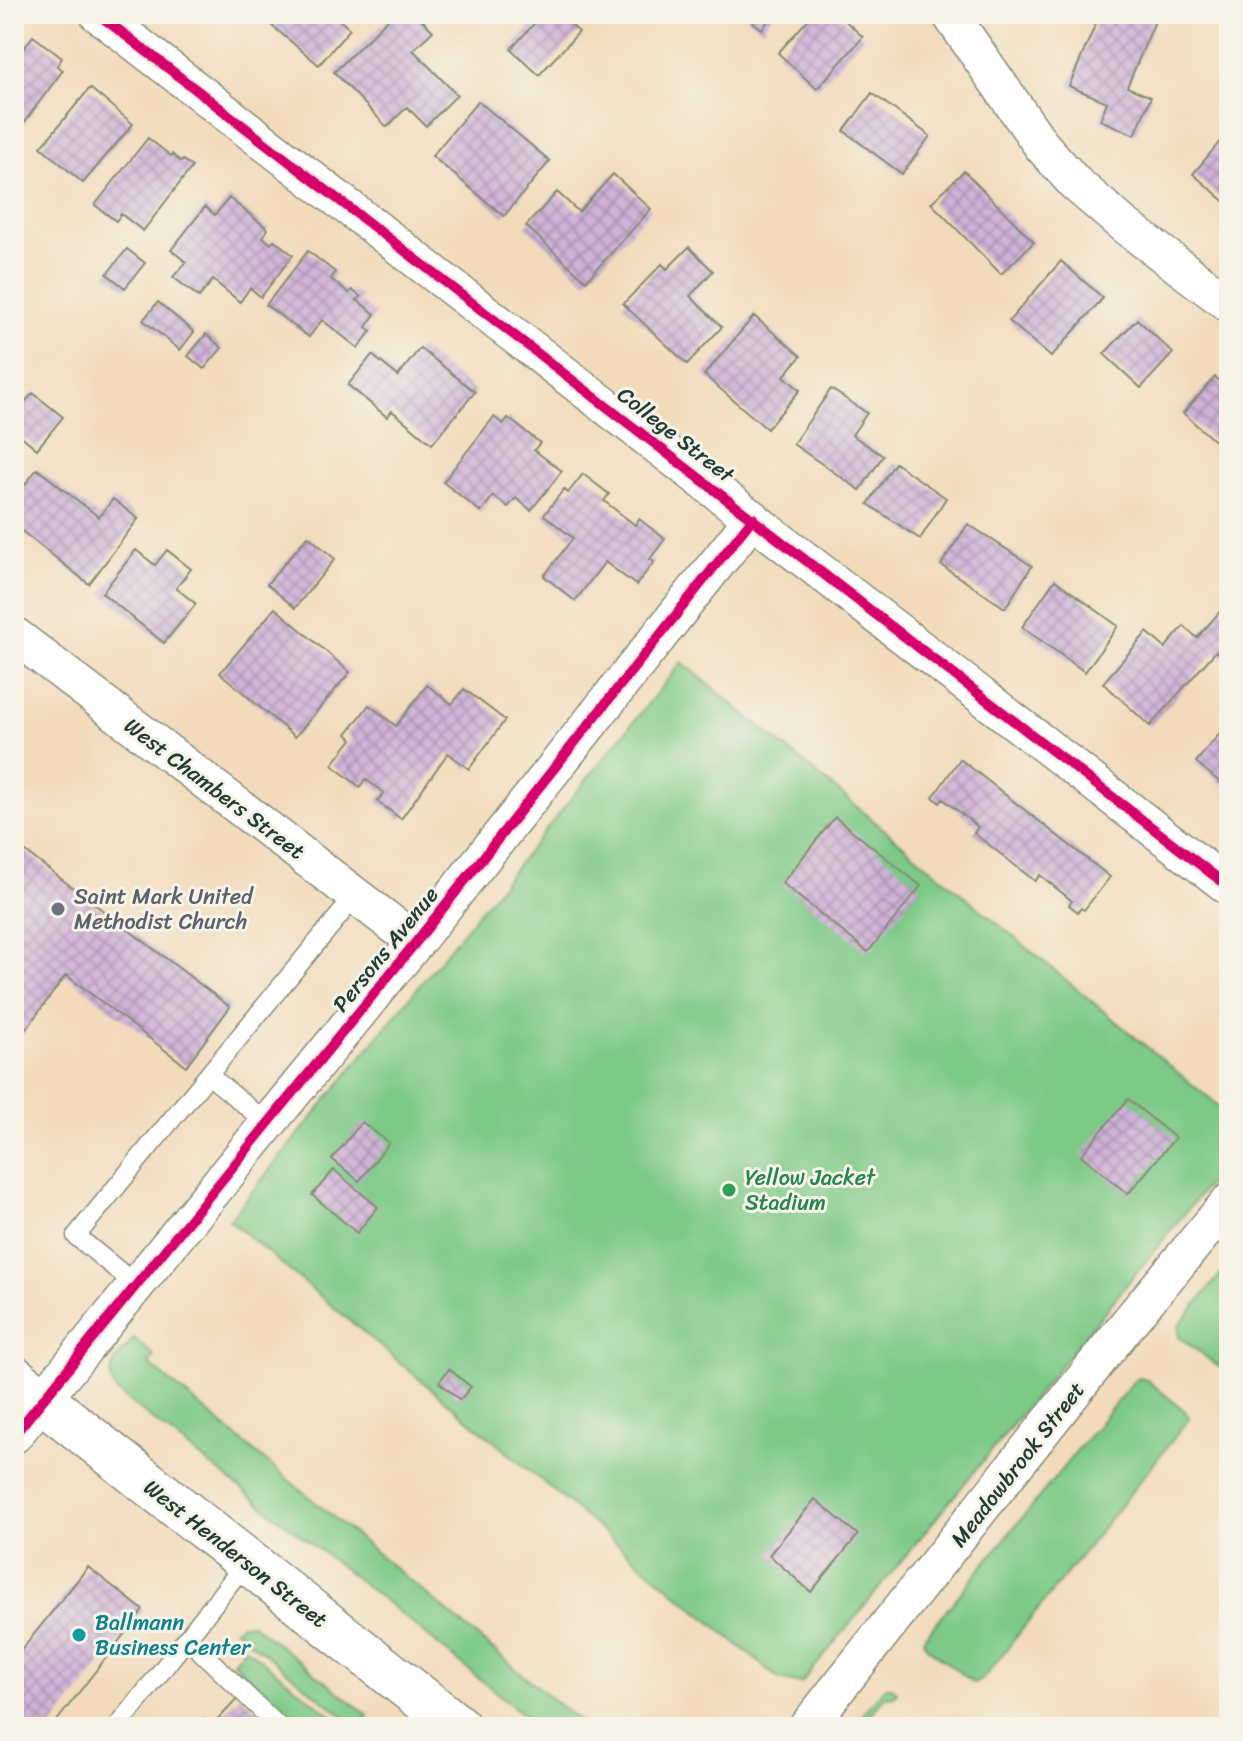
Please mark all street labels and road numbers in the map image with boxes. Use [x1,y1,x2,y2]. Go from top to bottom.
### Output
street label: College Street [608,376,744,494]
street label: West Chambers Street [116,707,314,870]
street label: Persons Avenue [322,878,449,1021]
street label: Meadowbrook Street [940,1373,1095,1556]
street label: West Henderson Street [135,1469,337,1638]

